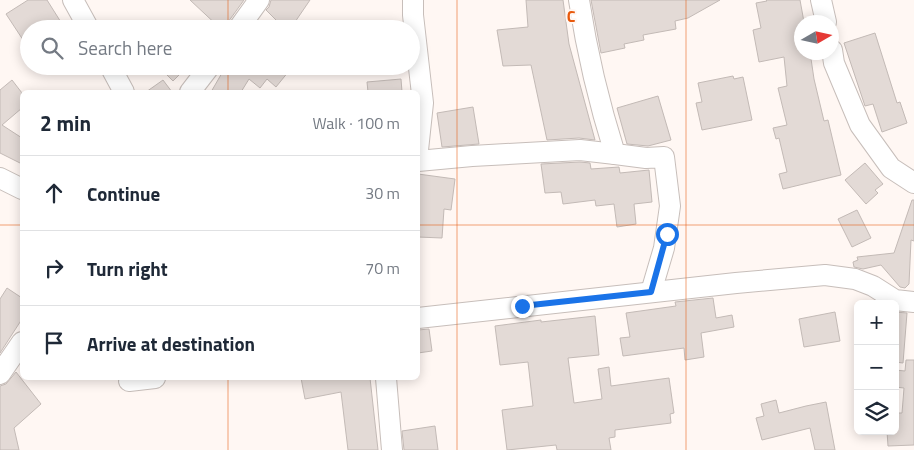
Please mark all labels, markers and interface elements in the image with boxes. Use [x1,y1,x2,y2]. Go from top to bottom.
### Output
text: C [567,4,576,28]
north arrow [794,15,839,60]
search box [20,20,420,75]
text: Search here [78,33,172,62]
icon: search [38,34,66,62]
text: 2 min [40,107,91,139]
text: Walk · 100 m [312,111,400,135]
icon: ahead [40,179,68,207]
text: Continue [87,179,160,208]
text: 30 m [365,181,400,205]
route start [656,223,679,246]
icon: right [40,254,68,282]
text: Turn right [87,254,168,283]
text: 70 m [365,256,400,280]
route end [511,295,534,318]
map controls [854,300,899,435]
button: + [854,300,899,345]
icon: arrive [40,329,68,357]
text: Arrive at destination [87,329,255,358]
button: − [854,345,899,390]
button: layers [854,390,899,435]

